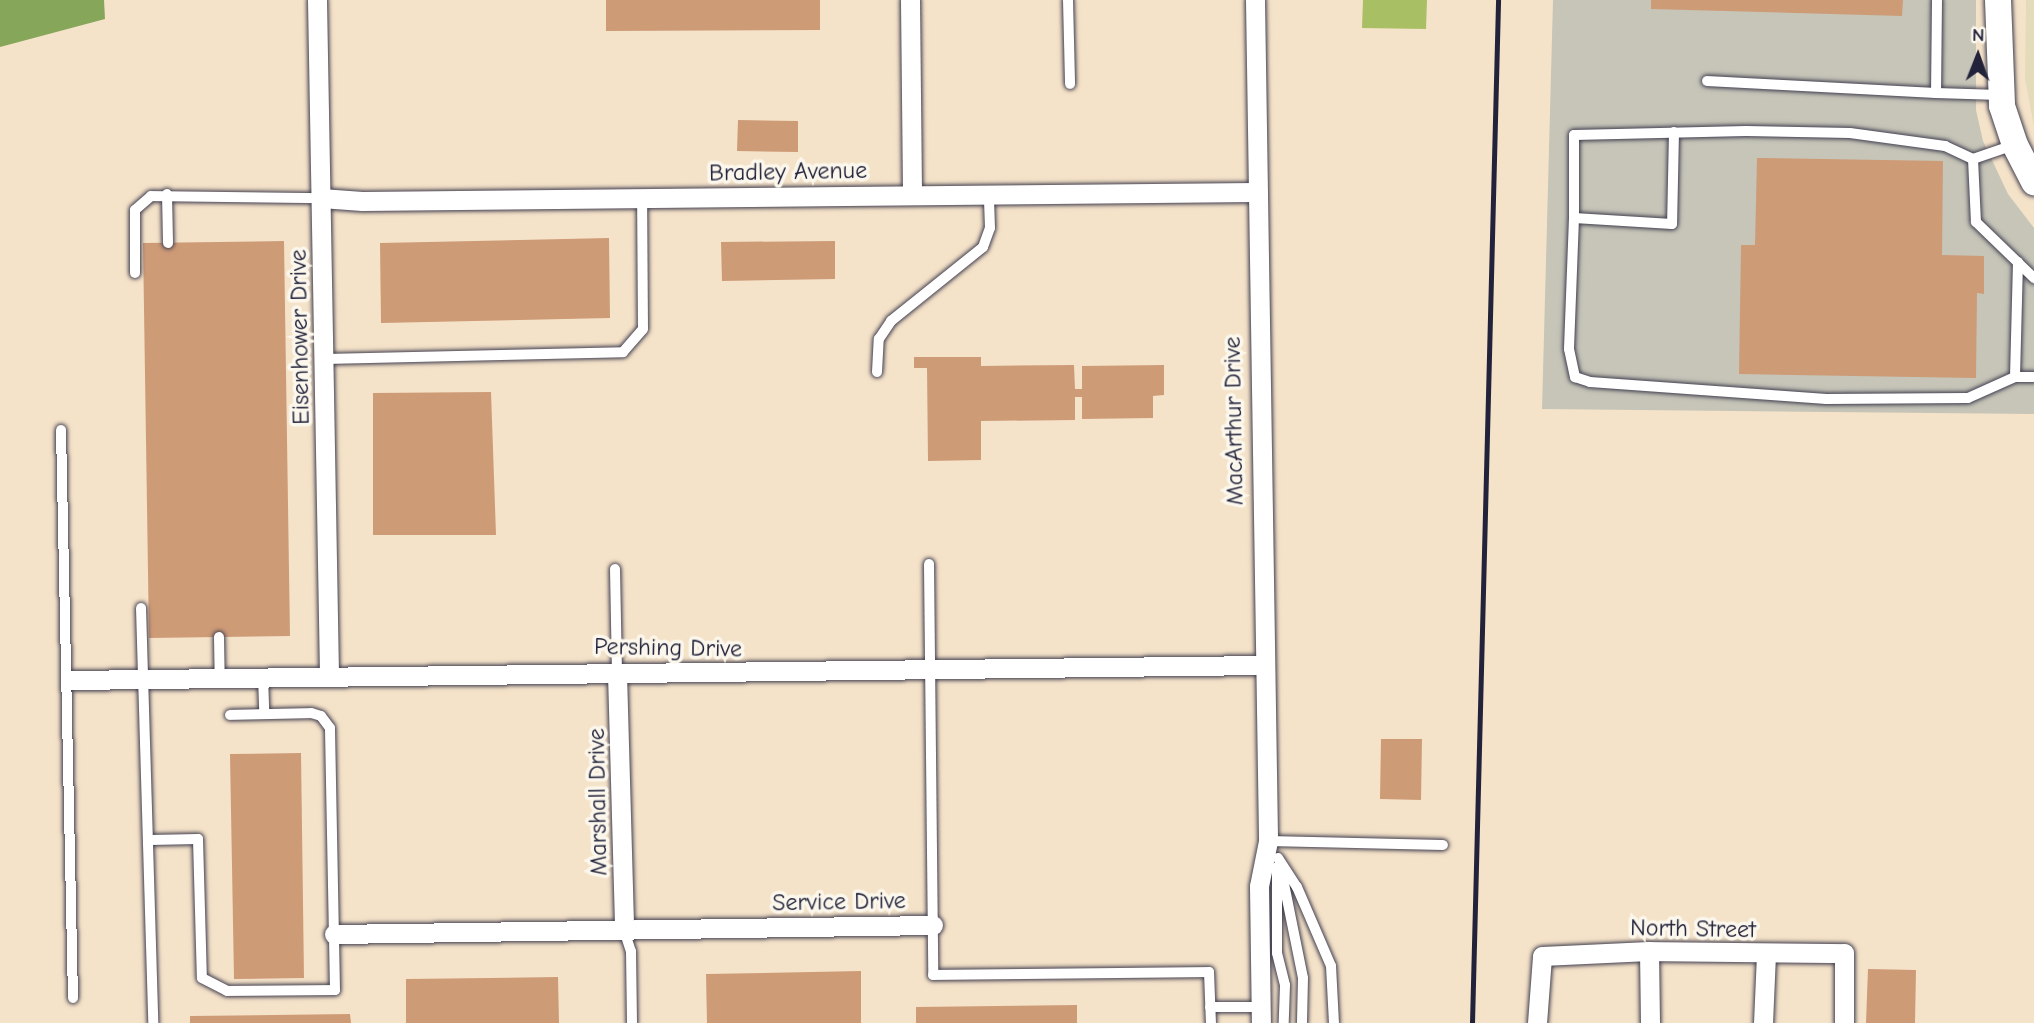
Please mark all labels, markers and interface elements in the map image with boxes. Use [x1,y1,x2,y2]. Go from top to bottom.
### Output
north arrow [1943,21,2013,91]
text: N [1972,24,1985,46]
street label: Bradley Avenue [709,156,867,188]
street label: Eisenhower Drive [284,249,316,425]
street label: MacArthur Drive [1218,336,1250,506]
street label: Pershing Drive [594,632,742,664]
street label: Marshall Drive [582,728,614,876]
street label: Service Drive [772,886,906,918]
street label: North Street [1630,914,1756,944]

